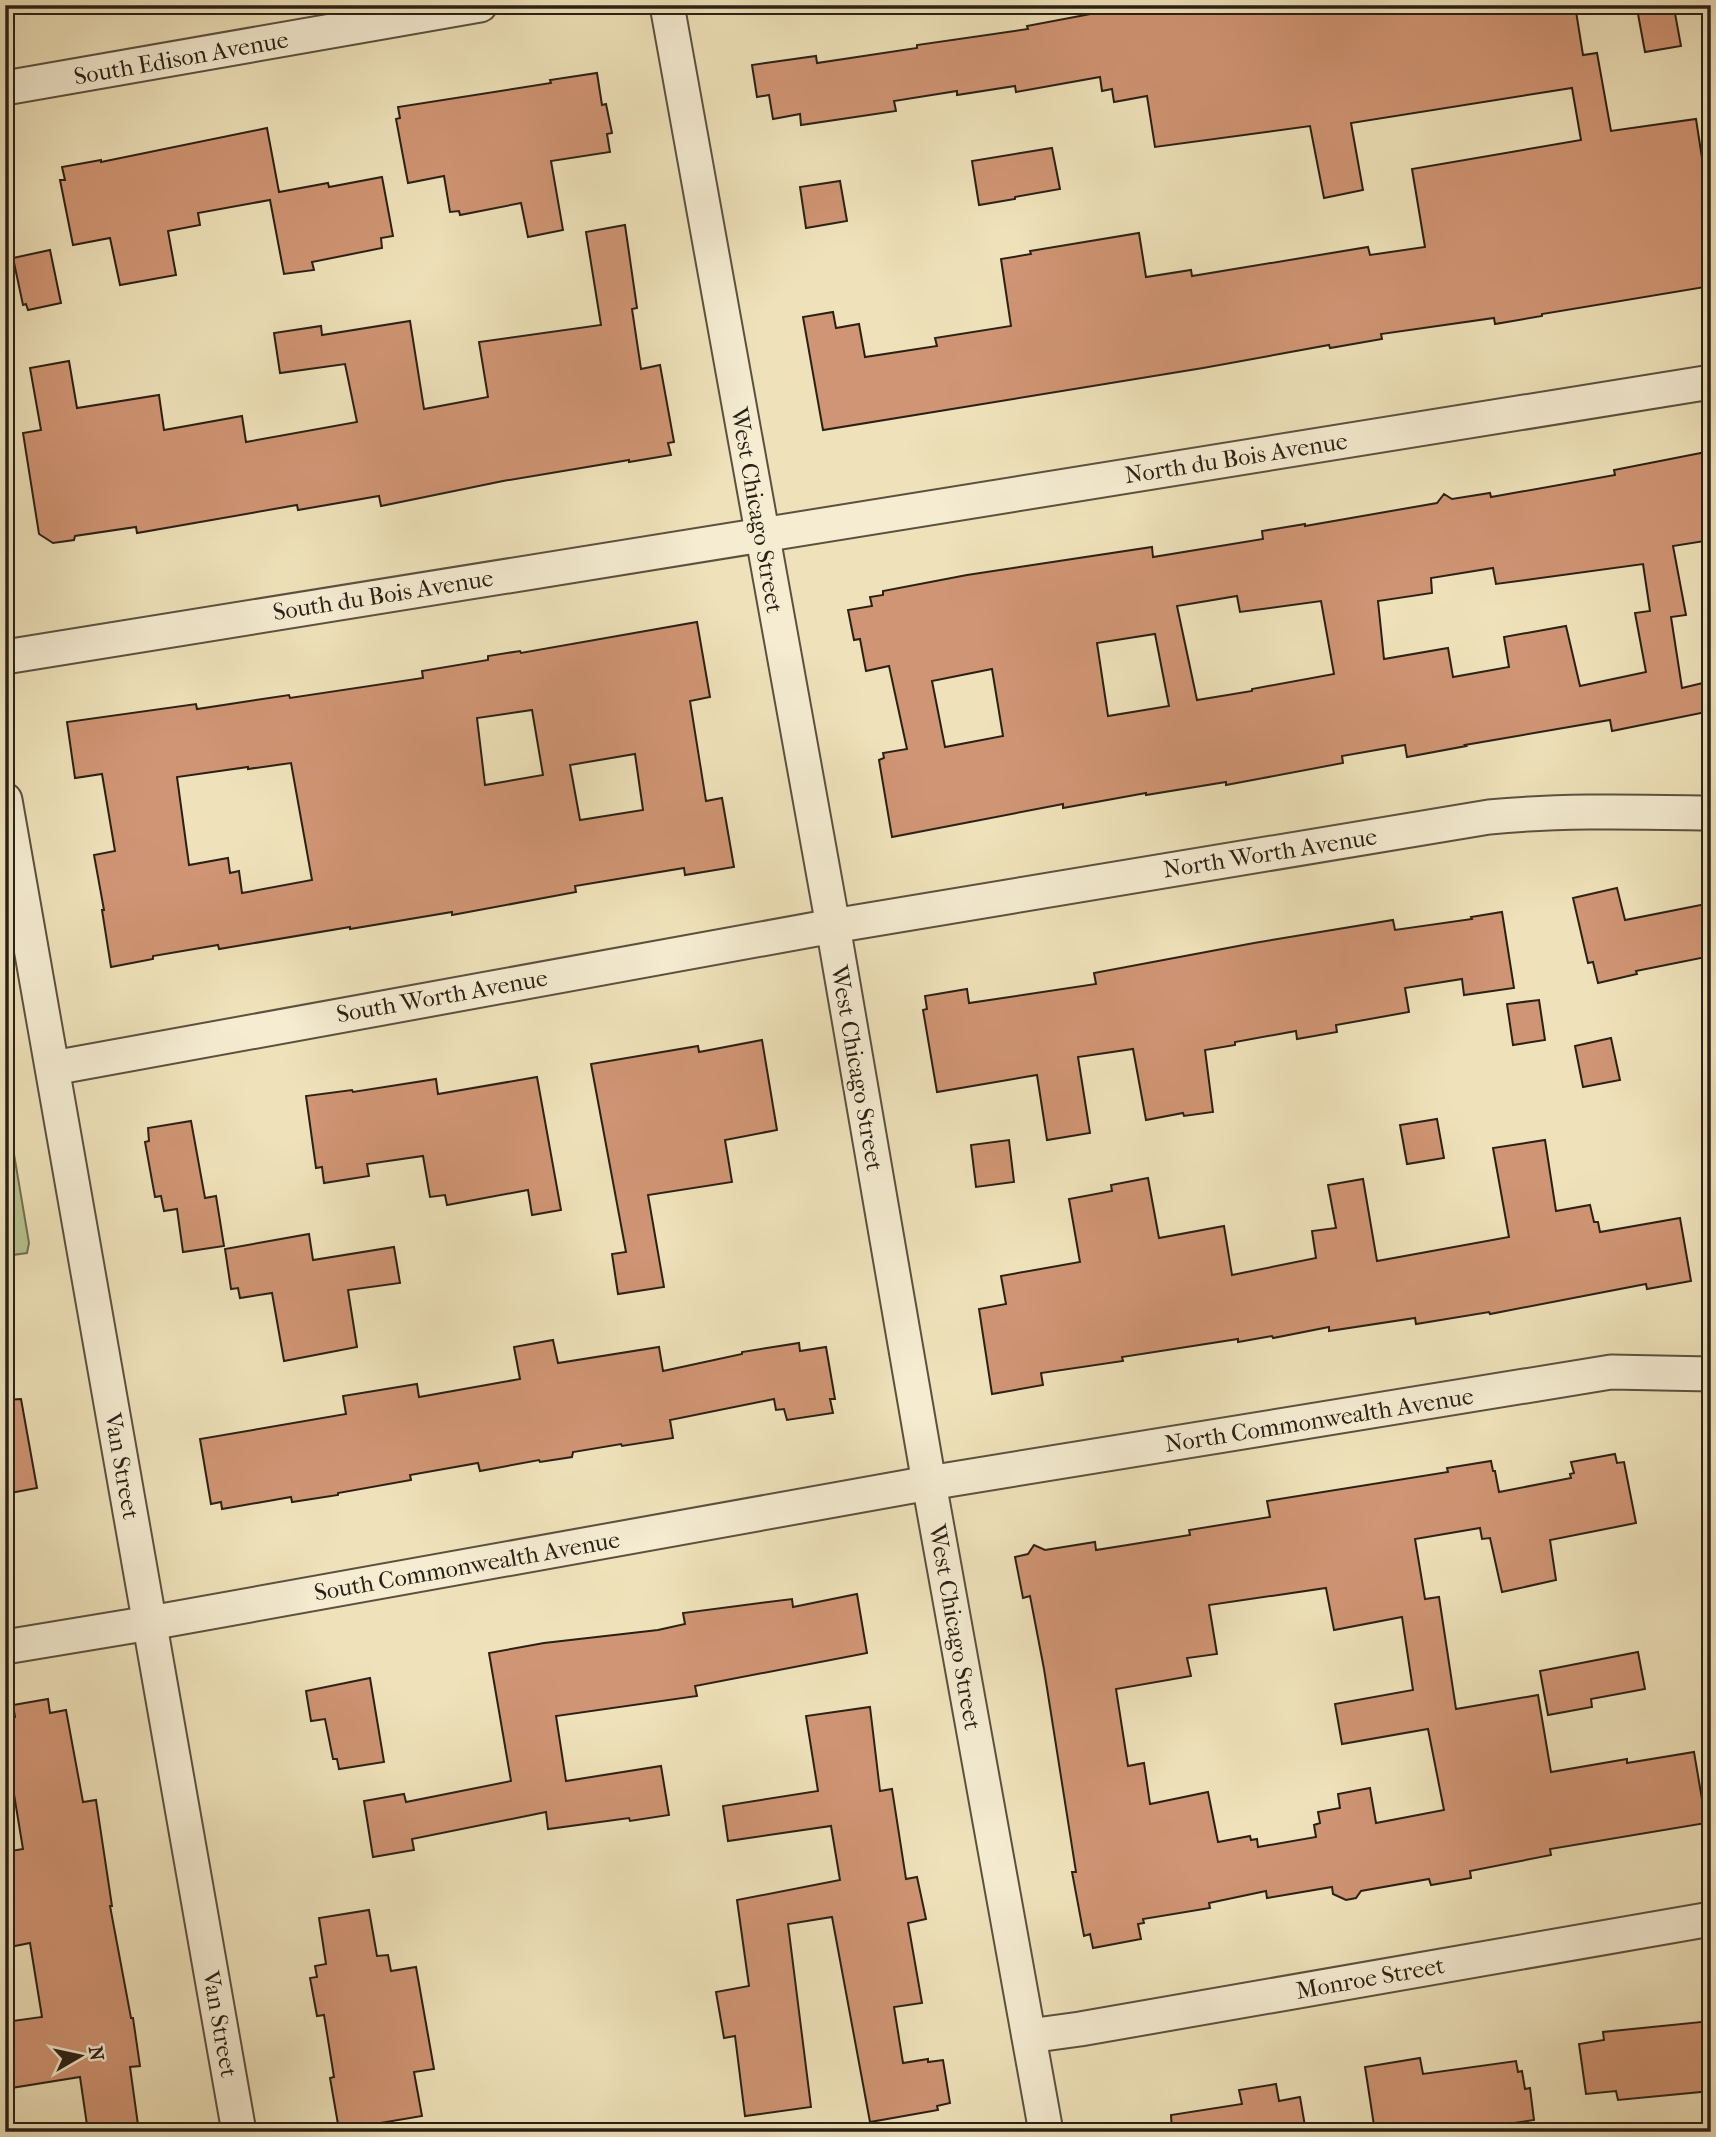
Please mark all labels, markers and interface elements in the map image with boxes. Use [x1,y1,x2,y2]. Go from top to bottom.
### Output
street label: South Edison Avenue [72,25,291,91]
street label: West Chicago Street [725,404,789,615]
street label: North du Bois Avenue [1123,427,1350,489]
street label: South du Bois Avenue [271,564,495,626]
street label: North Worth Avenue [1161,822,1379,884]
street label: West Chicago Street [825,962,889,1173]
street label: South Worth Avenue [334,964,550,1028]
street label: North Commonwealth Avenue [1163,1382,1476,1458]
street label: Van Street [99,1410,145,1522]
street label: West Chicago Street [923,1521,987,1732]
street label: South Commonwealth Avenue [312,1525,622,1607]
street label: Monroe Street [1294,1951,1447,2005]
street label: Van Street [197,1968,243,2080]
north arrow [46,2022,116,2092]
text: N [84,2045,108,2063]

